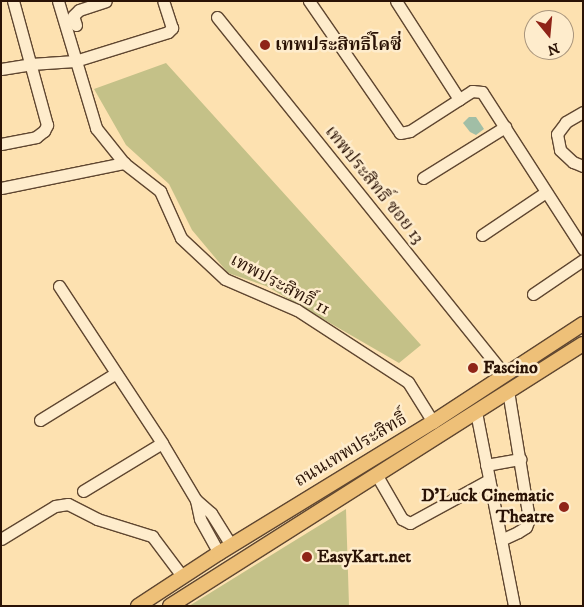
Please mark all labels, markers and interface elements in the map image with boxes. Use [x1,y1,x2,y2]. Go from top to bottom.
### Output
north arrow [524,10,574,60]
place label: เทพประสิทธิ์โคซี่ [275,34,401,56]
text: N [545,38,561,59]
marker: เทพประสิทธิ์โคซี่ [259,39,271,51]
street label: เทพประสิทธิ์ ซอย 13 [320,121,428,249]
street label: เทพประสิทธิ์ 11 [226,250,334,320]
place label: Fascino [483,357,538,379]
marker: Fascino [467,362,479,374]
street label: ถนนเทพประสิทธิ์ [291,408,411,492]
place label: D'Luck Cinematic Theatre [421,486,554,528]
marker: D'Luck Cinematic Theatre [558,501,570,513]
place label: EasyKart.net [317,546,411,568]
marker: EasyKart.net [301,551,313,563]

